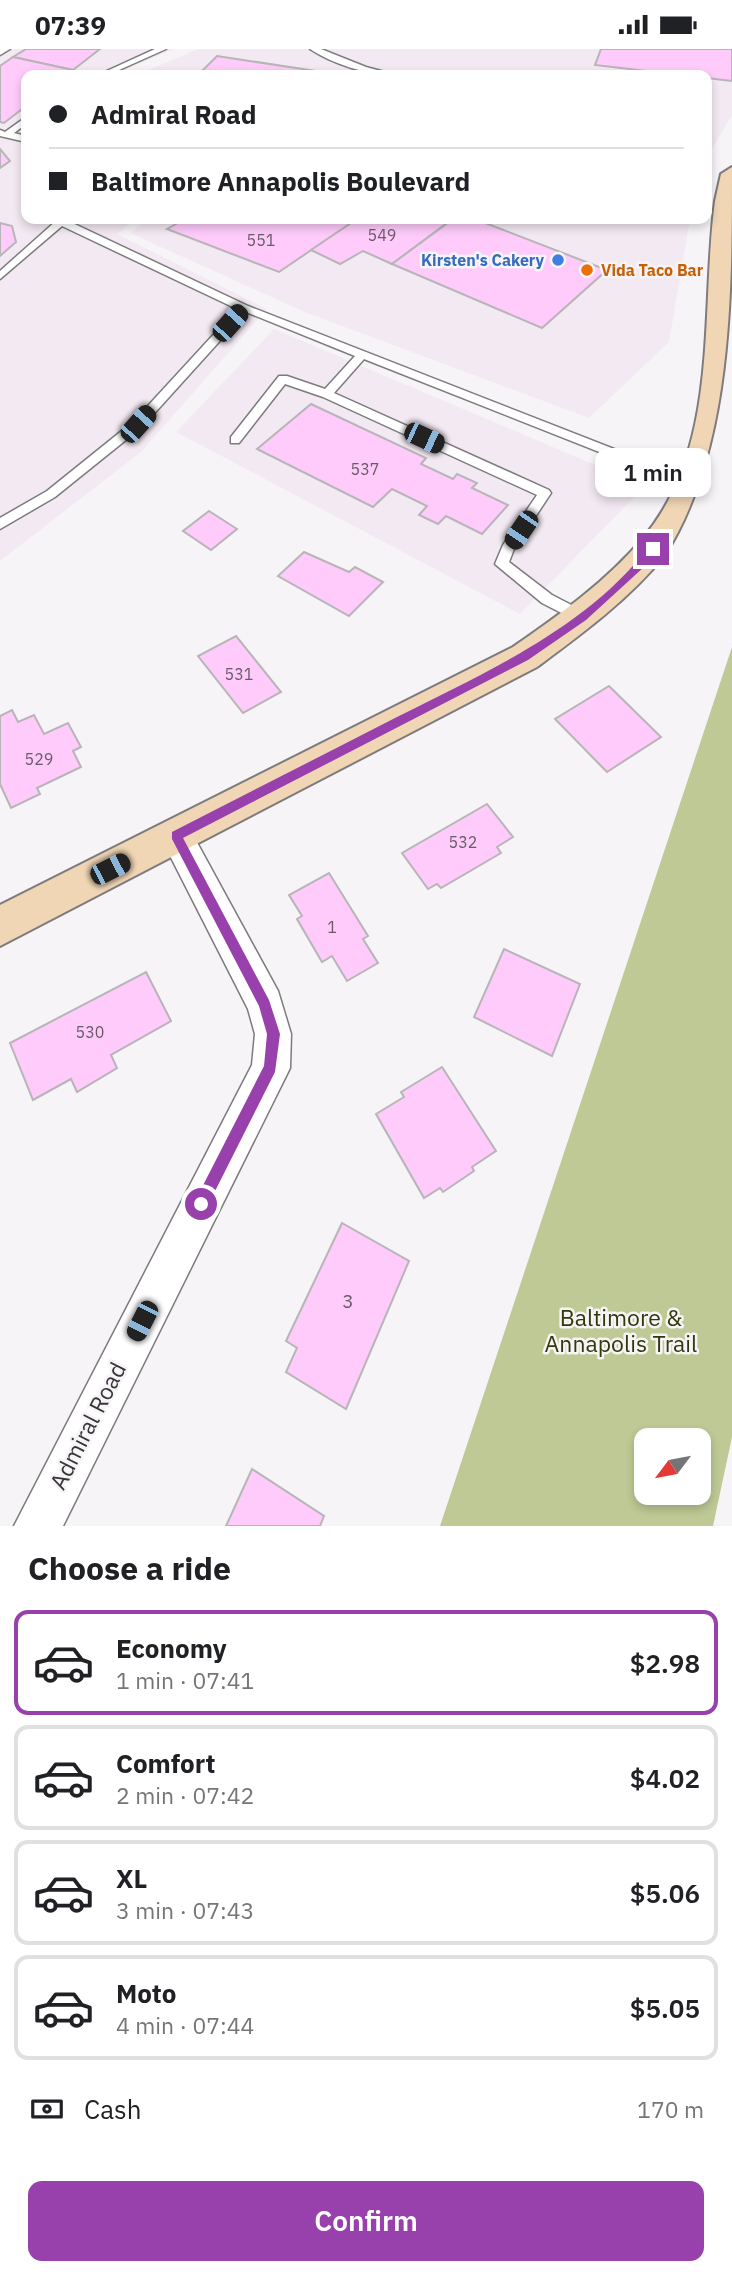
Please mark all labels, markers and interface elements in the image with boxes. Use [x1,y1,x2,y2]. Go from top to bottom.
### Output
text: 07:39 [35,8,106,42]
text: Admiral Road [91,97,257,131]
text: Baltimore Annapolis Boulevard [91,164,470,198]
house number: 549 [368,225,396,245]
house number: 551 [247,230,275,250]
place label: Kirsten's Cakery [421,250,544,270]
marker: Kirsten's Cakery [550,252,566,268]
place label: Vida Taco Bar [601,260,704,280]
marker: Vida Taco Bar [579,262,595,278]
car [209,300,252,346]
car [117,401,160,447]
car [401,420,448,456]
callout: 1 min [595,447,711,497]
text: 1 min [623,457,683,487]
house number: 537 [351,459,379,479]
car [501,507,542,553]
route end [637,533,669,565]
house number: 531 [225,664,253,684]
house number: 529 [25,749,53,769]
house number: 532 [449,832,477,852]
car [87,850,134,888]
house number: 1 [327,917,337,937]
house number: 530 [76,1022,104,1042]
route start [185,1188,217,1220]
house number: 3 [342,1289,354,1313]
car [124,1298,161,1344]
park label: Baltimore & Annapolis Trail [545,1302,697,1358]
street label: Admiral Road [42,1357,132,1494]
north arrow [634,1428,710,1505]
map controls [634,1428,711,1505]
text: Choose a ride [28,1547,231,1589]
icon: car [32,1631,95,1694]
text: Economy [116,1631,227,1665]
text: $2.98 [630,1646,700,1680]
text: 1 min · 07:41 [116,1665,254,1695]
icon: car [32,1746,95,1809]
text: Comfort [116,1746,215,1780]
text: $4.02 [630,1761,700,1795]
text: 2 min · 07:42 [116,1780,254,1810]
icon: car [32,1861,95,1924]
text: XL [116,1861,147,1895]
text: $5.06 [630,1876,700,1910]
text: 3 min · 07:43 [116,1895,254,1925]
icon: car [32,1976,95,2039]
text: Moto [116,1976,176,2010]
text: $5.05 [630,1991,700,2025]
text: 4 min · 07:44 [116,2010,254,2040]
icon: cash [28,2090,66,2128]
text: Cash [84,2092,141,2126]
text: 170 m [637,2094,704,2124]
button: Confirm [28,2181,704,2261]

